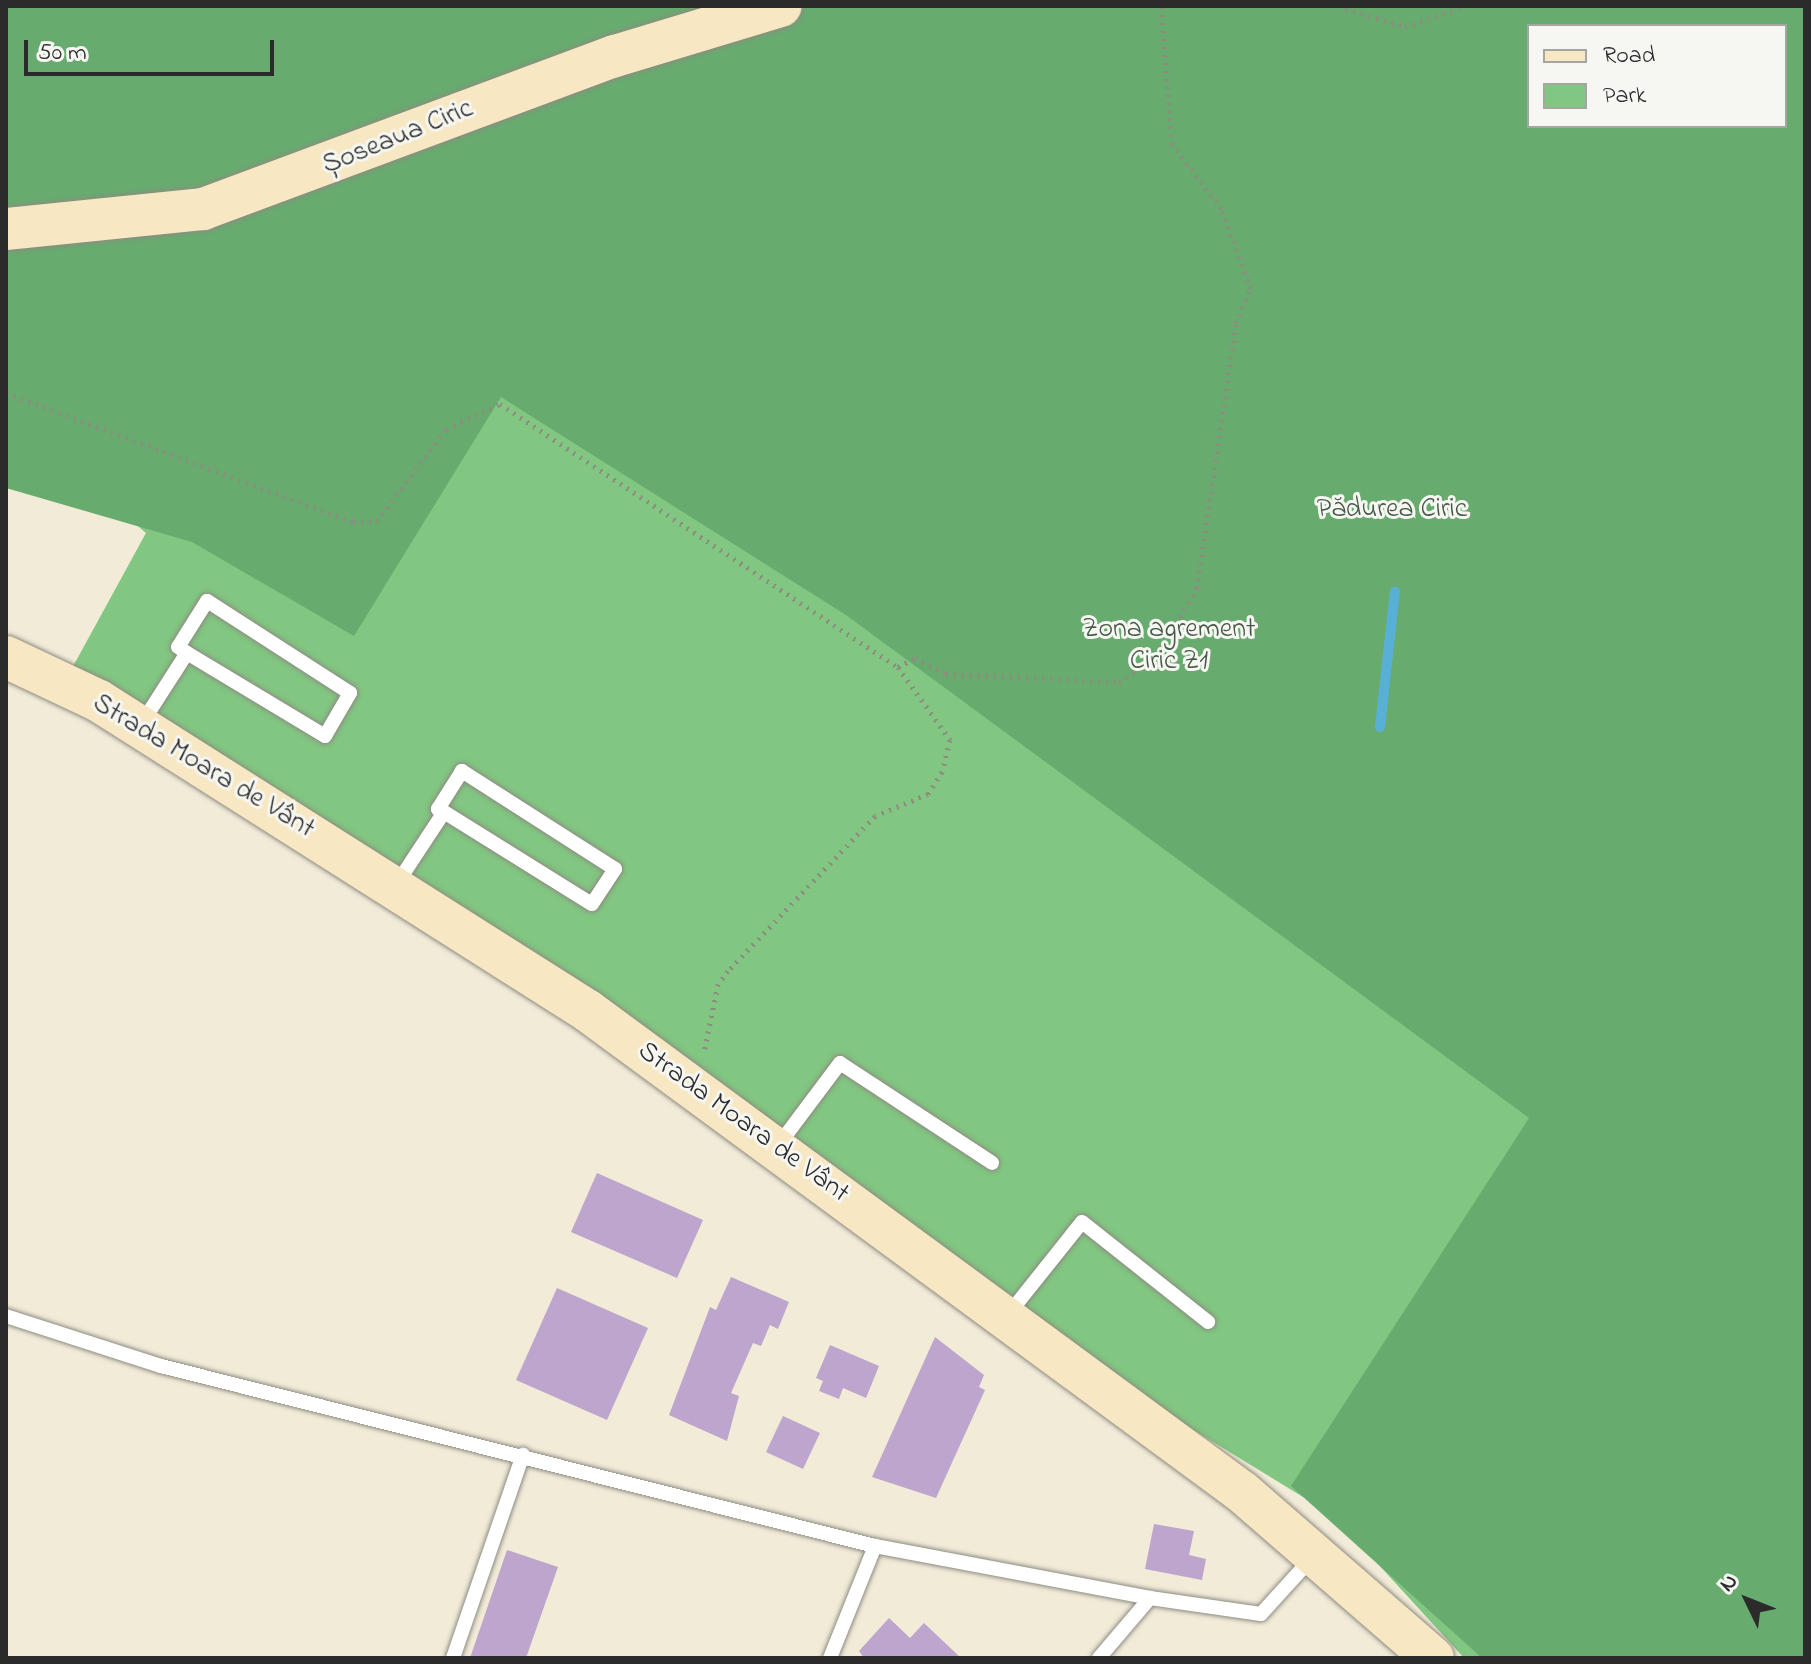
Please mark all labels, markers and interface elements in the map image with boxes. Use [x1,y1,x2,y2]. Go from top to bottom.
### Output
scale bar [28,24,278,74]
legend [1527,24,1787,128]
text: 50 m [38,36,87,71]
text: Road [1603,39,1655,74]
text: Park [1603,79,1646,114]
street label: Șoseaua Ciric [318,93,478,183]
park label: Pădurea Ciric [1317,493,1467,527]
park label: Zona agrement Ciric Z1 [1083,613,1255,679]
street label: Strada Moara de Vânt [86,687,320,847]
street label: Strada Moara de Vânt [631,1035,855,1211]
north arrow [1707,1560,1787,1640]
text: N [1713,1567,1746,1600]

